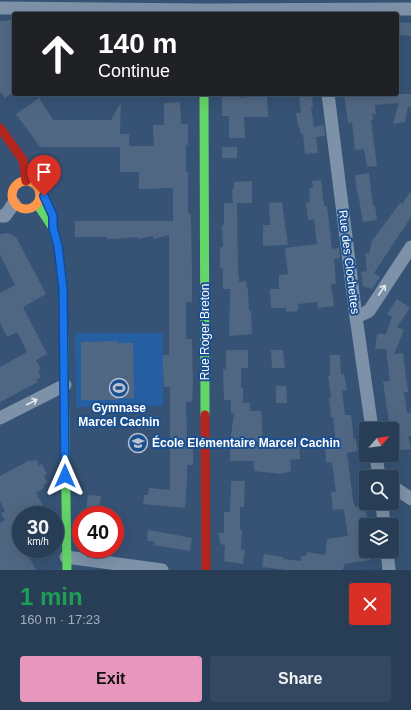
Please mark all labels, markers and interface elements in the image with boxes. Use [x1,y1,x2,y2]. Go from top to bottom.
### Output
icon: ahead [32,28,84,80]
text: 140 m [98,28,177,59]
text: Continue [98,61,170,81]
pin [27,155,61,196]
icon: arrive [33,161,55,183]
street label: Rue des Clochettes [336,209,362,315]
street label: Rue Roger Breton [198,284,212,380]
one-way arrow [379,284,387,296]
sports icon: Gymnase Marcel Cachin [108,377,130,399]
one-way arrow [26,397,38,405]
place label: Gymnase Marcel Cachin [78,401,160,429]
north arrow [359,422,399,462]
map controls [359,422,399,558]
school or university icon: École Elémentaire Marcel Cachin [127,432,149,454]
place label: École Elémentaire Marcel Cachin [152,435,340,450]
position arrow [44,455,86,497]
button: search [359,470,399,510]
speed limit sign: 40 [72,506,124,558]
text: 30 [27,516,49,538]
button: layers [359,518,399,558]
text: km/h [27,536,49,547]
text: 1 min [20,583,83,610]
button: close [349,583,391,625]
text: 160 m · 17:23 [20,612,100,627]
button: Exit [20,656,202,702]
button: Share [210,656,391,702]

